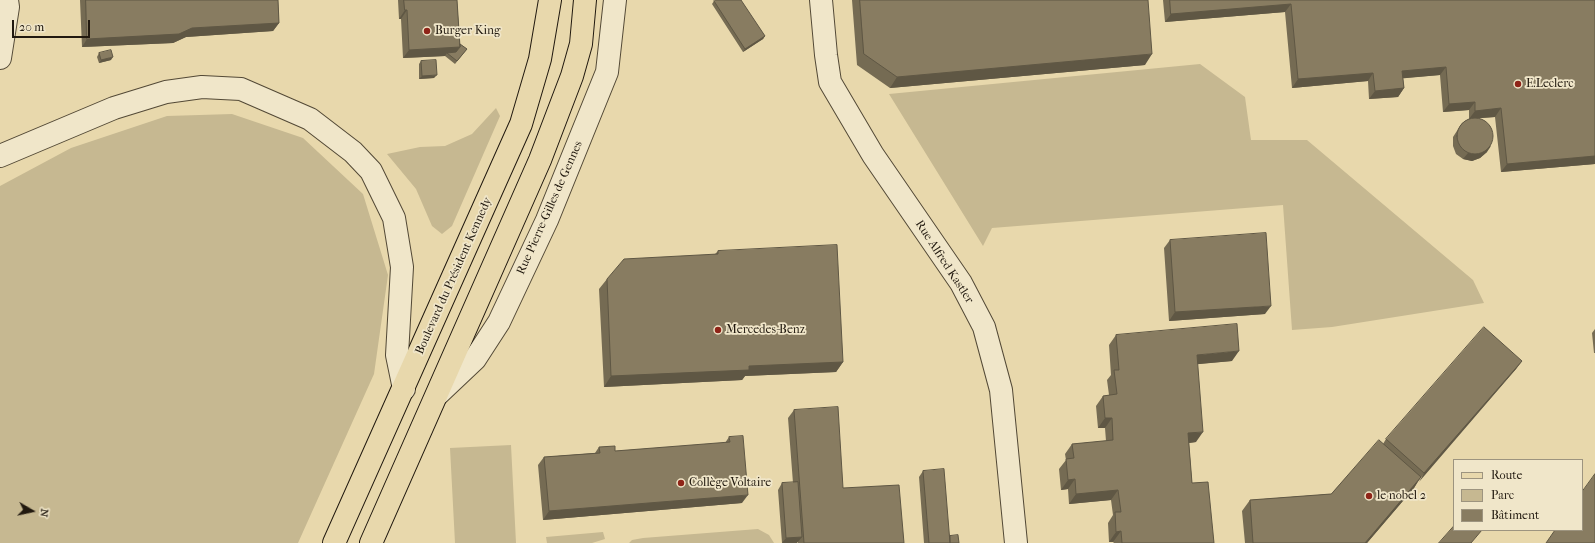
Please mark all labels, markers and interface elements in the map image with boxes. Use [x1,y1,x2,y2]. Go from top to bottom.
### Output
scale bar [14,12,92,38]
text: 20 m [19,20,44,34]
place label: Burger King [435,24,500,38]
marker: Burger King [422,26,432,36]
place label: E.Leclerc [1526,77,1574,91]
marker: E.Leclerc [1513,79,1523,89]
street label: Rue Pierre-Gilles de Gennes [514,139,586,277]
street label: Boulevard du Président Kennedy [413,195,495,357]
street label: Rue Alfred Kastler [912,218,976,306]
place label: Mercedes-Benz [726,323,805,337]
marker: Mercedes-Benz [713,325,723,335]
legend [1453,459,1583,531]
text: Route [1491,468,1523,482]
place label: Collège Voltaire [689,476,771,490]
marker: Collège Voltaire [676,478,686,488]
text: Parc [1491,488,1514,502]
place label: le nobel 2 [1377,489,1426,503]
north arrow [12,491,52,531]
marker: le nobel 2 [1364,491,1374,501]
text: N [37,508,51,518]
text: Bâtiment [1491,508,1539,522]

